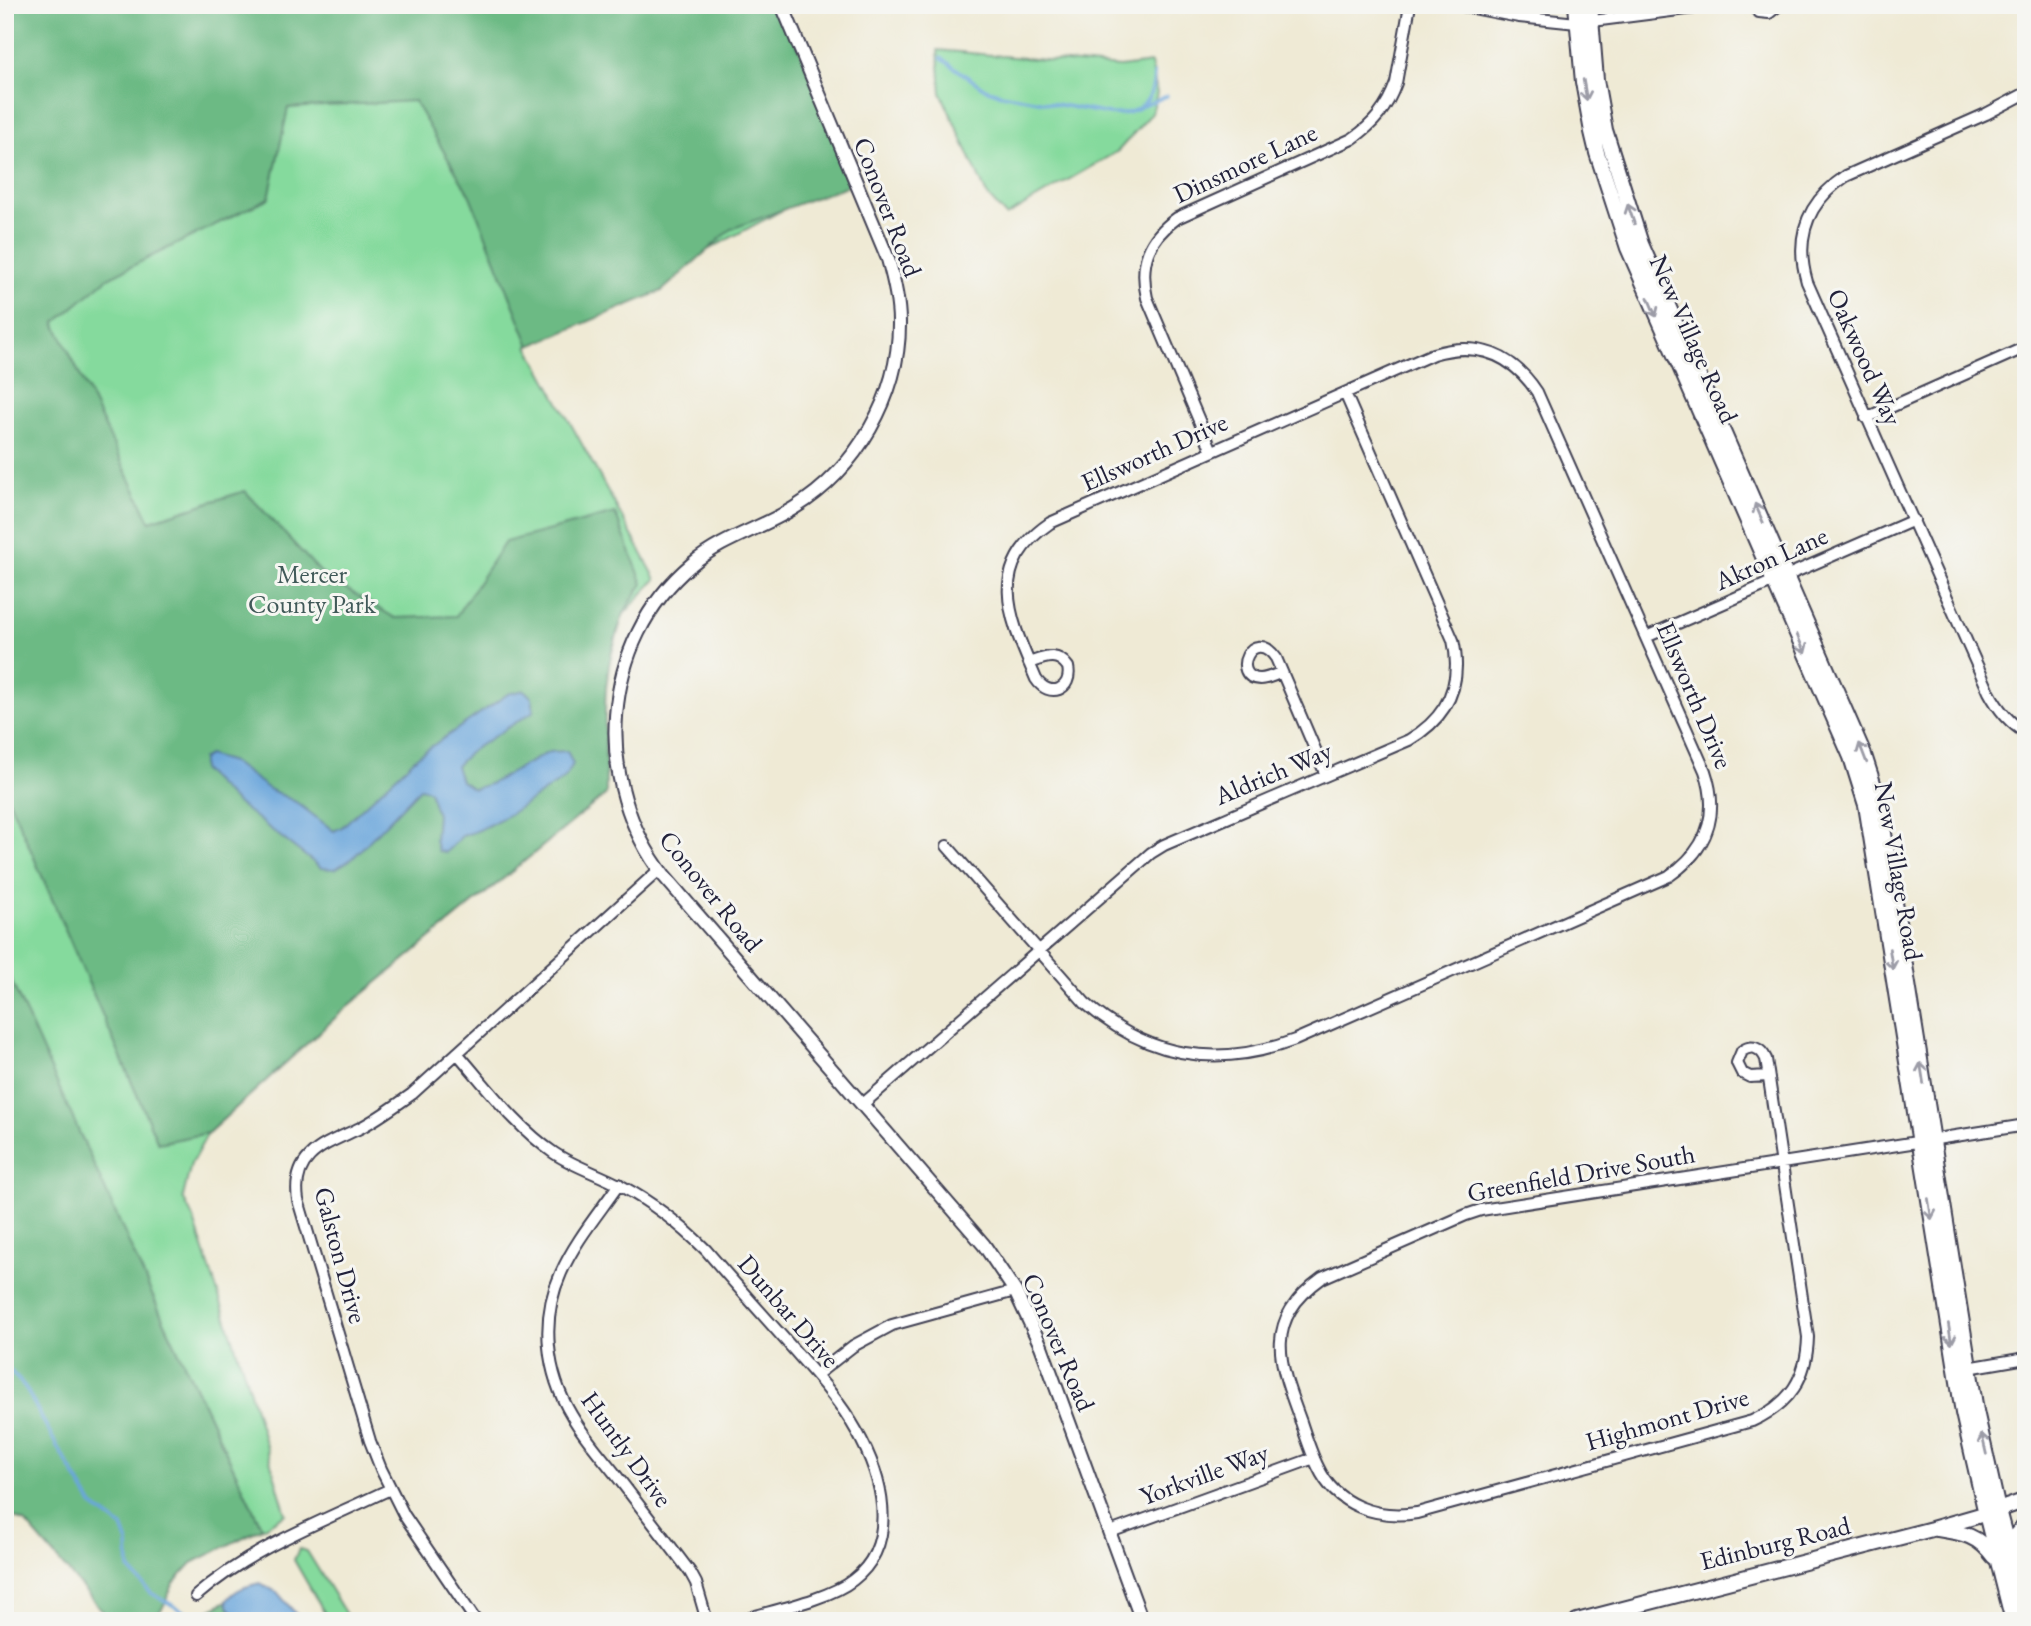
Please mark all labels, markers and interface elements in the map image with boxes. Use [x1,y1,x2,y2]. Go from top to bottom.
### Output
one-way arrow [1579,79,1592,101]
street label: Dinsmore Lane [1168,115,1322,211]
street label: Conover Road [846,132,930,282]
one-way arrow [1623,204,1636,226]
street label: New Village Road [1642,249,1747,429]
street label: Oakwood Way [1820,283,1911,431]
one-way arrow [1647,296,1660,317]
street label: Ellsworth Drive [1076,405,1232,499]
one-way arrow [1752,503,1765,524]
street label: Akron Lane [1708,518,1833,598]
park label: Mercer County Park [248,557,377,621]
street label: Ellsworth Drive [1649,616,1741,774]
one-way arrow [1795,632,1808,654]
street label: Aldrich Way [1208,733,1337,813]
one-way arrow [1856,743,1869,765]
street label: New Village Road [1867,779,1932,964]
street label: Conover Road [652,823,771,959]
one-way arrow [1885,947,1898,969]
one-way arrow [1915,1062,1928,1085]
street label: Greenfield Drive South [1465,1136,1697,1210]
street label: Galston Drive [307,1183,375,1327]
one-way arrow [1924,1197,1937,1220]
street label: Dunbar Drive [730,1247,848,1375]
street label: Conover Road [1015,1268,1104,1417]
one-way arrow [1944,1323,1957,1345]
street label: Highmont Drive [1582,1380,1752,1458]
street label: Huntly Drive [574,1384,680,1514]
one-way arrow [1976,1433,1990,1456]
street label: Yorkville Way [1135,1435,1274,1513]
street label: Edinburg Road [1696,1508,1855,1578]

